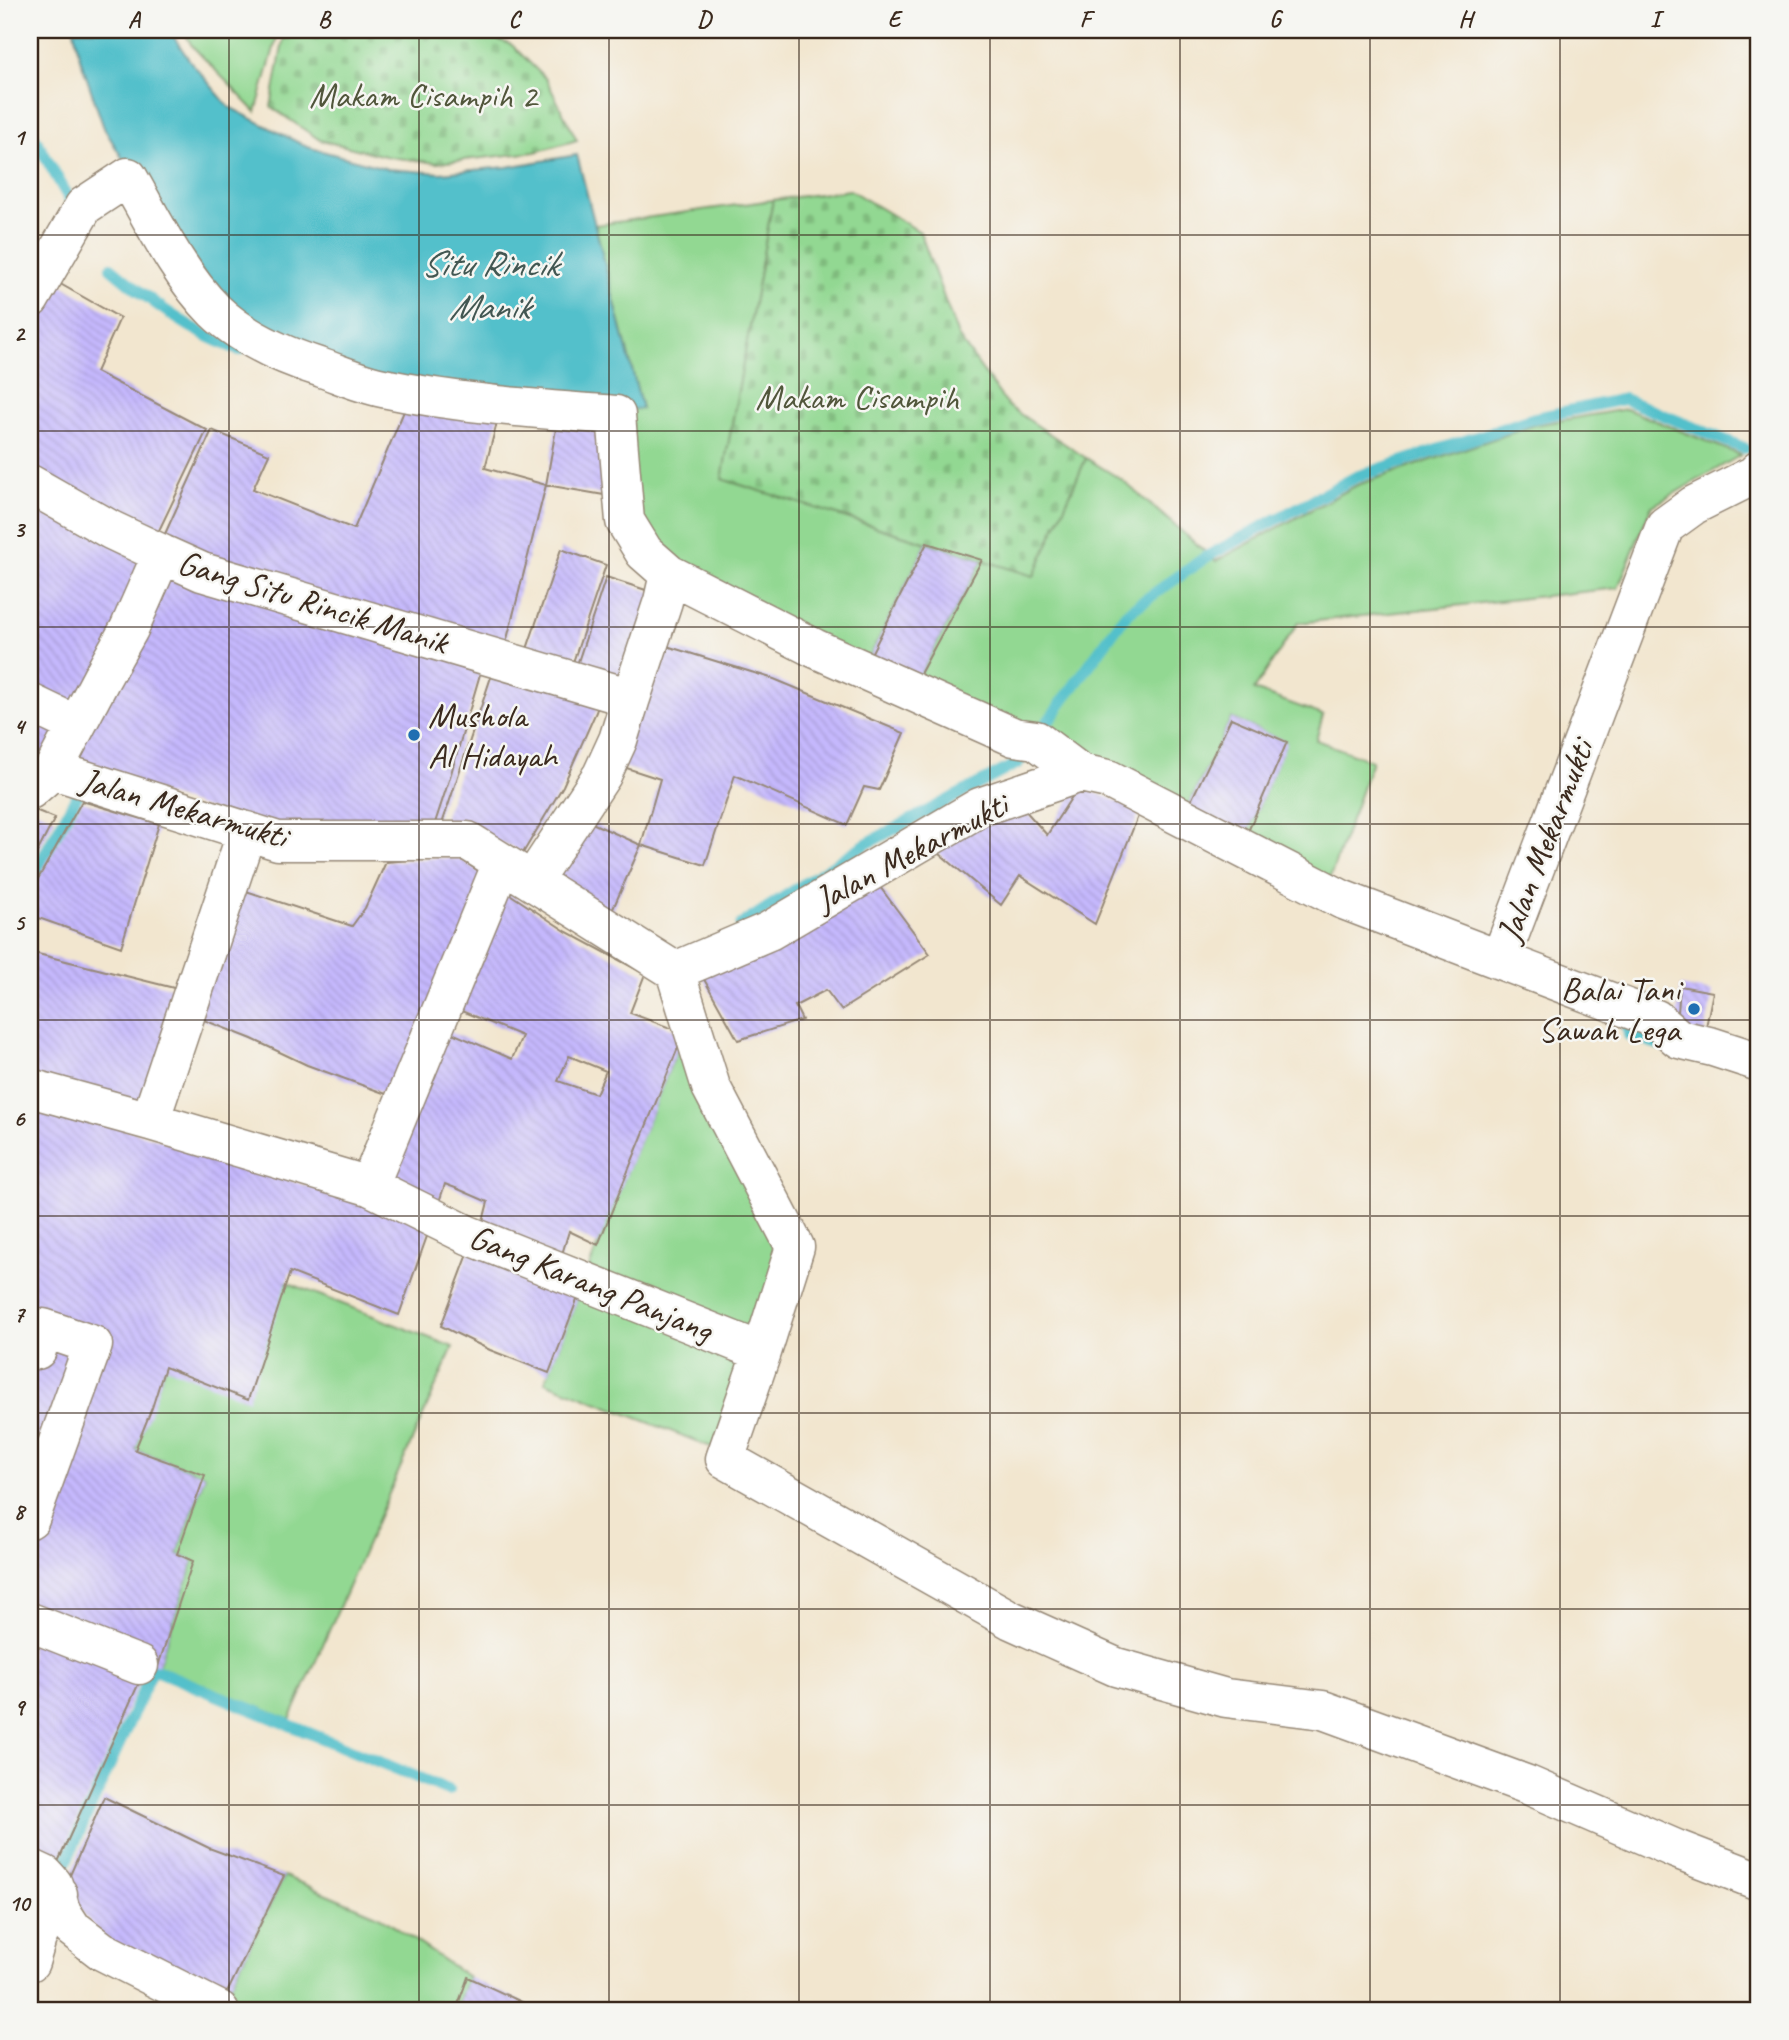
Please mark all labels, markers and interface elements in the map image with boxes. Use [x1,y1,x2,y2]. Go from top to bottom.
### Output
text: A [128,5,142,34]
text: B [318,5,332,34]
text: C [509,5,523,34]
text: D [697,5,713,34]
text: E [888,5,904,34]
text: F [1080,5,1096,34]
text: G [1269,5,1284,34]
text: H [1458,5,1476,34]
text: I [1650,5,1665,34]
park label: Makam Cisampih 2 [309,73,540,118]
text: 1 [14,123,27,152]
water label: Situ Rincik Manik [421,240,564,330]
text: 2 [14,319,27,348]
park label: Makam Cisampih [755,375,960,420]
text: 3 [14,515,27,544]
street label: Gang Situ Rincik Manik [173,540,456,665]
place label: Mushola Al Hidayah [428,693,559,778]
text: 4 [14,712,27,741]
marker: Mushola Al Hidayah [406,727,422,743]
street label: Jalan Mekarmukti [1485,730,1606,950]
street label: Jalan Mekarmukti [74,757,297,860]
street label: Jalan Mekarmukti [805,780,1019,923]
text: 5 [14,908,26,937]
place label: Balai Tani Sawah Lega [1538,967,1684,1052]
marker: Balai Tani Sawah Lega [1686,1001,1702,1017]
text: 6 [14,1104,27,1133]
street label: Gang Karang Panjang [463,1214,721,1353]
text: 7 [14,1300,27,1329]
text: 8 [14,1497,27,1526]
text: 9 [14,1693,27,1722]
text: 10 [9,1889,32,1918]

